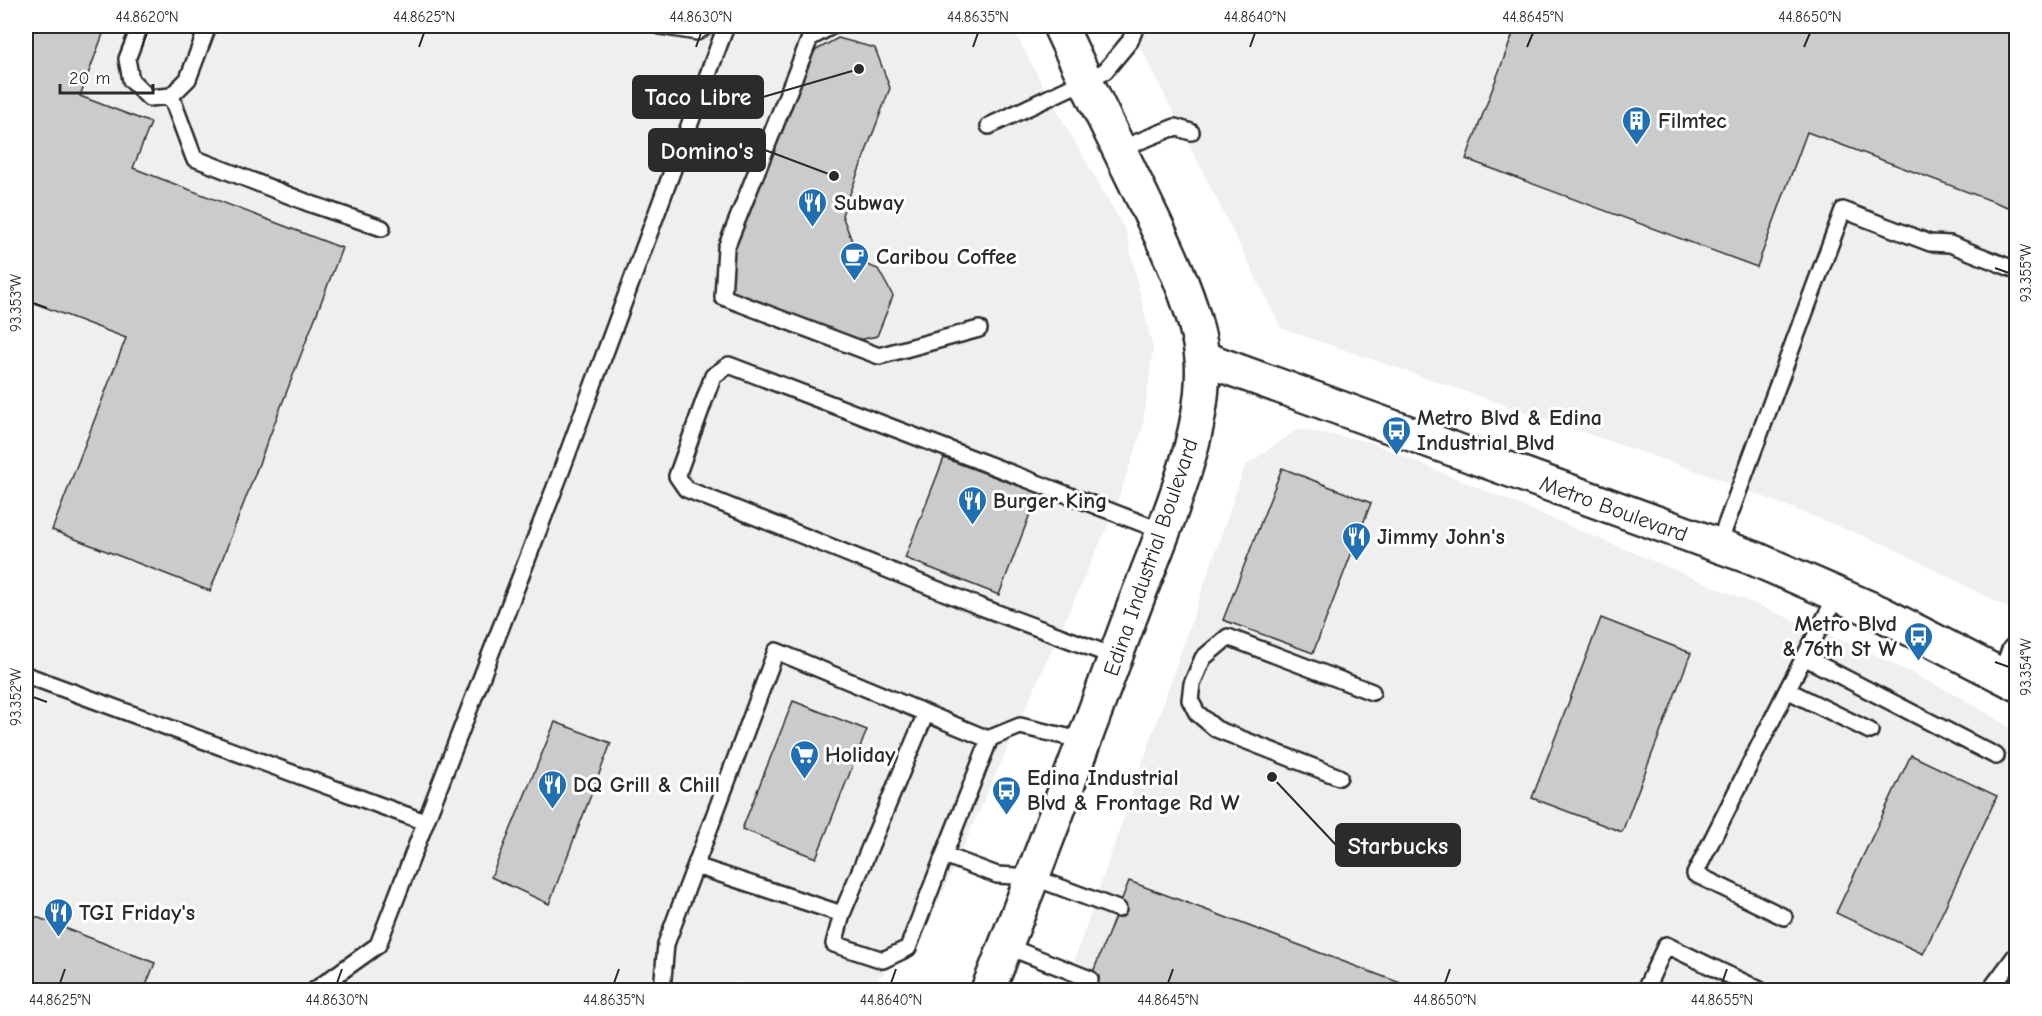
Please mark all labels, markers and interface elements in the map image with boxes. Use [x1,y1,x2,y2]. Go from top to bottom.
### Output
text: 44.8620°N [115,8,179,26]
text: 44.8625°N [393,8,455,26]
text: 44.8630°N [670,8,732,26]
text: 44.8635°N [947,8,1009,26]
text: 44.8640°N [1224,8,1286,26]
text: 44.8645°N [1502,8,1564,26]
text: 44.8650°N [1778,8,1842,26]
scale bar [60,57,153,95]
text: 20 m [69,68,110,89]
callout: Taco Libre [633,76,763,118]
text: Taco Libre [645,83,751,111]
building icon: Filmtec [1621,104,1653,146]
place label: Filmtec [1658,108,1727,134]
callout: Domino's [649,129,765,171]
text: Domino's [661,137,753,165]
restaurant icon: Subway [797,186,829,228]
place label: Subway [834,190,905,216]
cafe icon: Caribou Coffee [839,240,871,282]
place label: Caribou Coffee [876,244,1017,270]
text: 93.355°W [2017,244,2035,302]
text: 93.353°W [7,274,25,332]
place label: Metro Blvd & Edina Industrial Blvd [1417,405,1602,456]
bus stop icon: Metro Blvd & Edina Industrial Blvd [1380,414,1412,456]
street label: Edina Industrial Boulevard [1098,435,1204,679]
street label: Metro Boulevard [1536,470,1691,548]
restaurant icon: Burger King [956,484,988,526]
place label: Burger King [993,488,1107,514]
restaurant icon: Jimmy John's [1340,520,1372,562]
place label: Jimmy John's [1377,524,1505,550]
place label: Metro Blvd & 76th St W [1783,611,1897,662]
bus stop icon: Metro Blvd & 76th St W [1902,620,1934,662]
text: 93.354°W [2017,638,2035,696]
text: 93.352°W [7,668,25,726]
supermarket icon: Holiday [788,738,820,780]
place label: Holiday [825,742,896,768]
place label: Edina Industrial Blvd & Frontage Rd W [1027,765,1240,816]
restaurant icon: DQ Grill & Chill [536,768,568,810]
place label: DQ Grill & Chill [573,772,720,798]
bus stop icon: Edina Industrial Blvd & Frontage Rd W [990,774,1022,816]
callout: Starbucks [1336,824,1460,866]
text: Starbucks [1348,832,1448,860]
restaurant icon: TGI Friday's [42,896,74,938]
place label: TGI Friday's [79,900,195,926]
text: 44.8625°N [29,991,91,1009]
text: 44.8630°N [306,991,368,1009]
text: 44.8635°N [583,991,645,1009]
text: 44.8640°N [860,991,922,1009]
text: 44.8645°N [1137,991,1199,1009]
text: 44.8650°N [1413,991,1477,1009]
text: 44.8655°N [1691,991,1753,1009]

